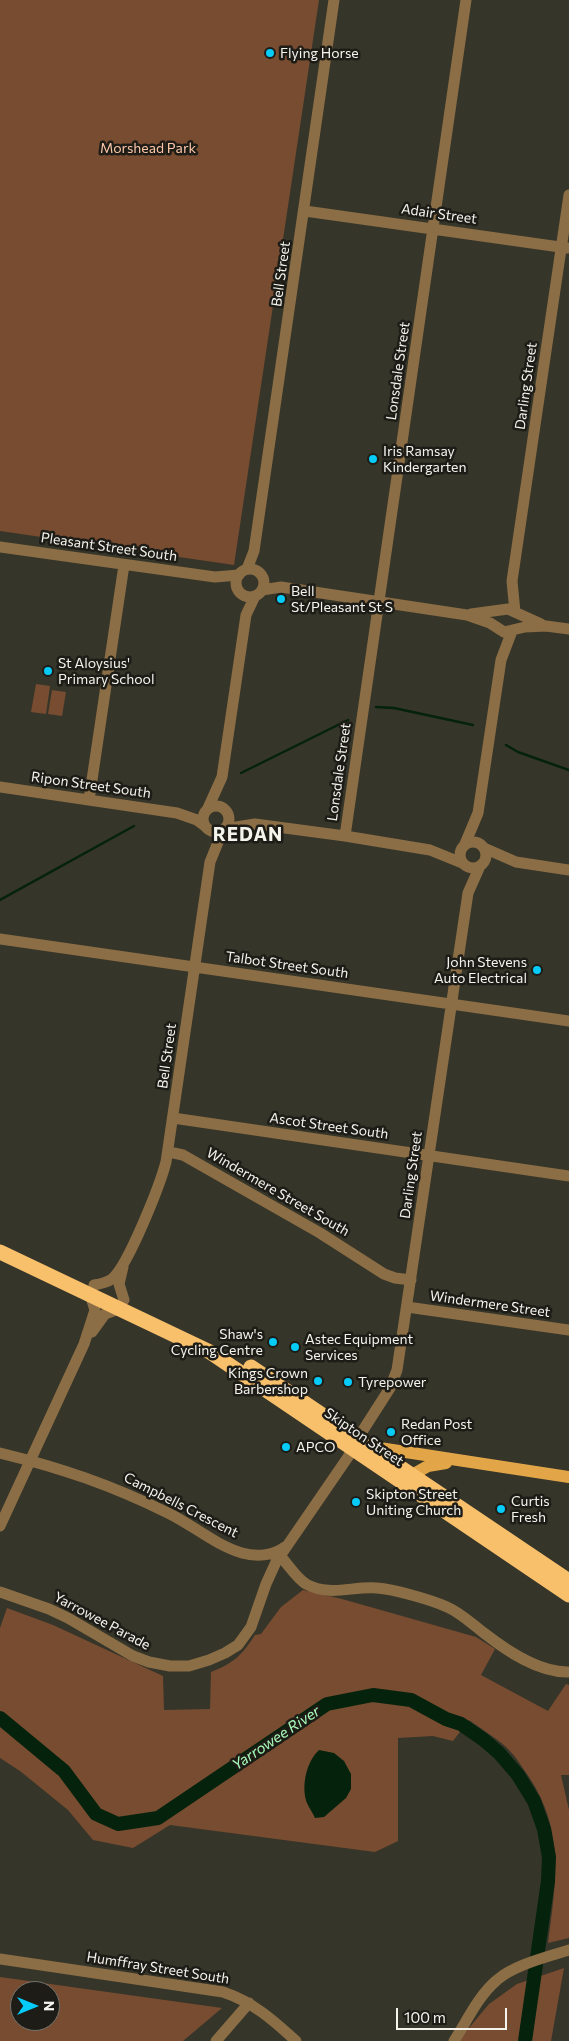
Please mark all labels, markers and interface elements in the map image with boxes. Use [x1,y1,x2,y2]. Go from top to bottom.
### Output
place label: Flying Horse [280,45,359,61]
marker: Flying Horse [264,47,276,59]
park label: Morshead Park [100,140,196,156]
street label: Adair Street [400,200,478,228]
street label: Bell Street [268,240,294,308]
street label: Lonsdale Street [383,321,413,421]
street label: Darling Street [512,341,540,431]
place label: Iris Ramsay Kindergarten [383,443,467,476]
marker: Iris Ramsay Kindergarten [367,453,379,465]
street label: Pleasant Street South [40,529,178,565]
place label: Bell St/Pleasant St S [291,583,393,616]
marker: Bell St/Pleasant St S [275,593,287,605]
place label: St Aloysius' Primary School [58,655,154,688]
marker: St Aloysius' Primary School [42,665,54,677]
street label: Lonsdale Street [324,722,354,822]
street label: Ripon Street South [30,768,152,802]
district label: REDAN [212,824,284,846]
street label: Talbot Street South [224,948,350,982]
place label: John Stevens Auto Electrical [434,954,527,986]
marker: John Stevens Auto Electrical [531,964,543,976]
street label: Bell Street [154,1022,180,1090]
street label: Ascot Street South [268,1109,390,1143]
street label: Darling Street [397,1130,425,1220]
street label: Windermere Street South [203,1144,353,1240]
street label: Windermere Street [429,1287,551,1321]
place label: Shaw's Cycling Centre [171,1326,263,1358]
place label: Astec Equipment Services [305,1331,413,1364]
marker: Shaw's Cycling Centre [267,1336,279,1348]
marker: Astec Equipment Services [289,1341,301,1353]
place label: Kings Crown Barbershop [228,1365,308,1398]
place label: Tyrepower [358,1374,426,1390]
marker: Kings Crown Barbershop [312,1375,324,1387]
marker: Tyrepower [342,1376,354,1388]
street label: Skipton Street [321,1404,407,1470]
place label: Redan Post Office [401,1416,472,1448]
marker: Redan Post Office [385,1426,397,1438]
place label: APCO [296,1439,335,1455]
marker: APCO [280,1441,292,1453]
street label: Campbells Crescent [121,1469,241,1541]
place label: Skipton Street Uniting Church [366,1486,461,1518]
place label: Curtis Fresh [511,1493,550,1525]
marker: Skipton Street Uniting Church [350,1496,362,1508]
marker: Curtis Fresh [495,1503,507,1515]
street label: Yarrowee Parade [51,1588,153,1654]
water label: Yarrowee River [229,1702,323,1774]
street label: Humffray Street South [85,1948,231,1988]
north arrow [10,1981,60,2031]
scale bar [399,1998,510,2030]
text: N [41,2001,58,2011]
text: 100 m [404,2008,446,2026]

